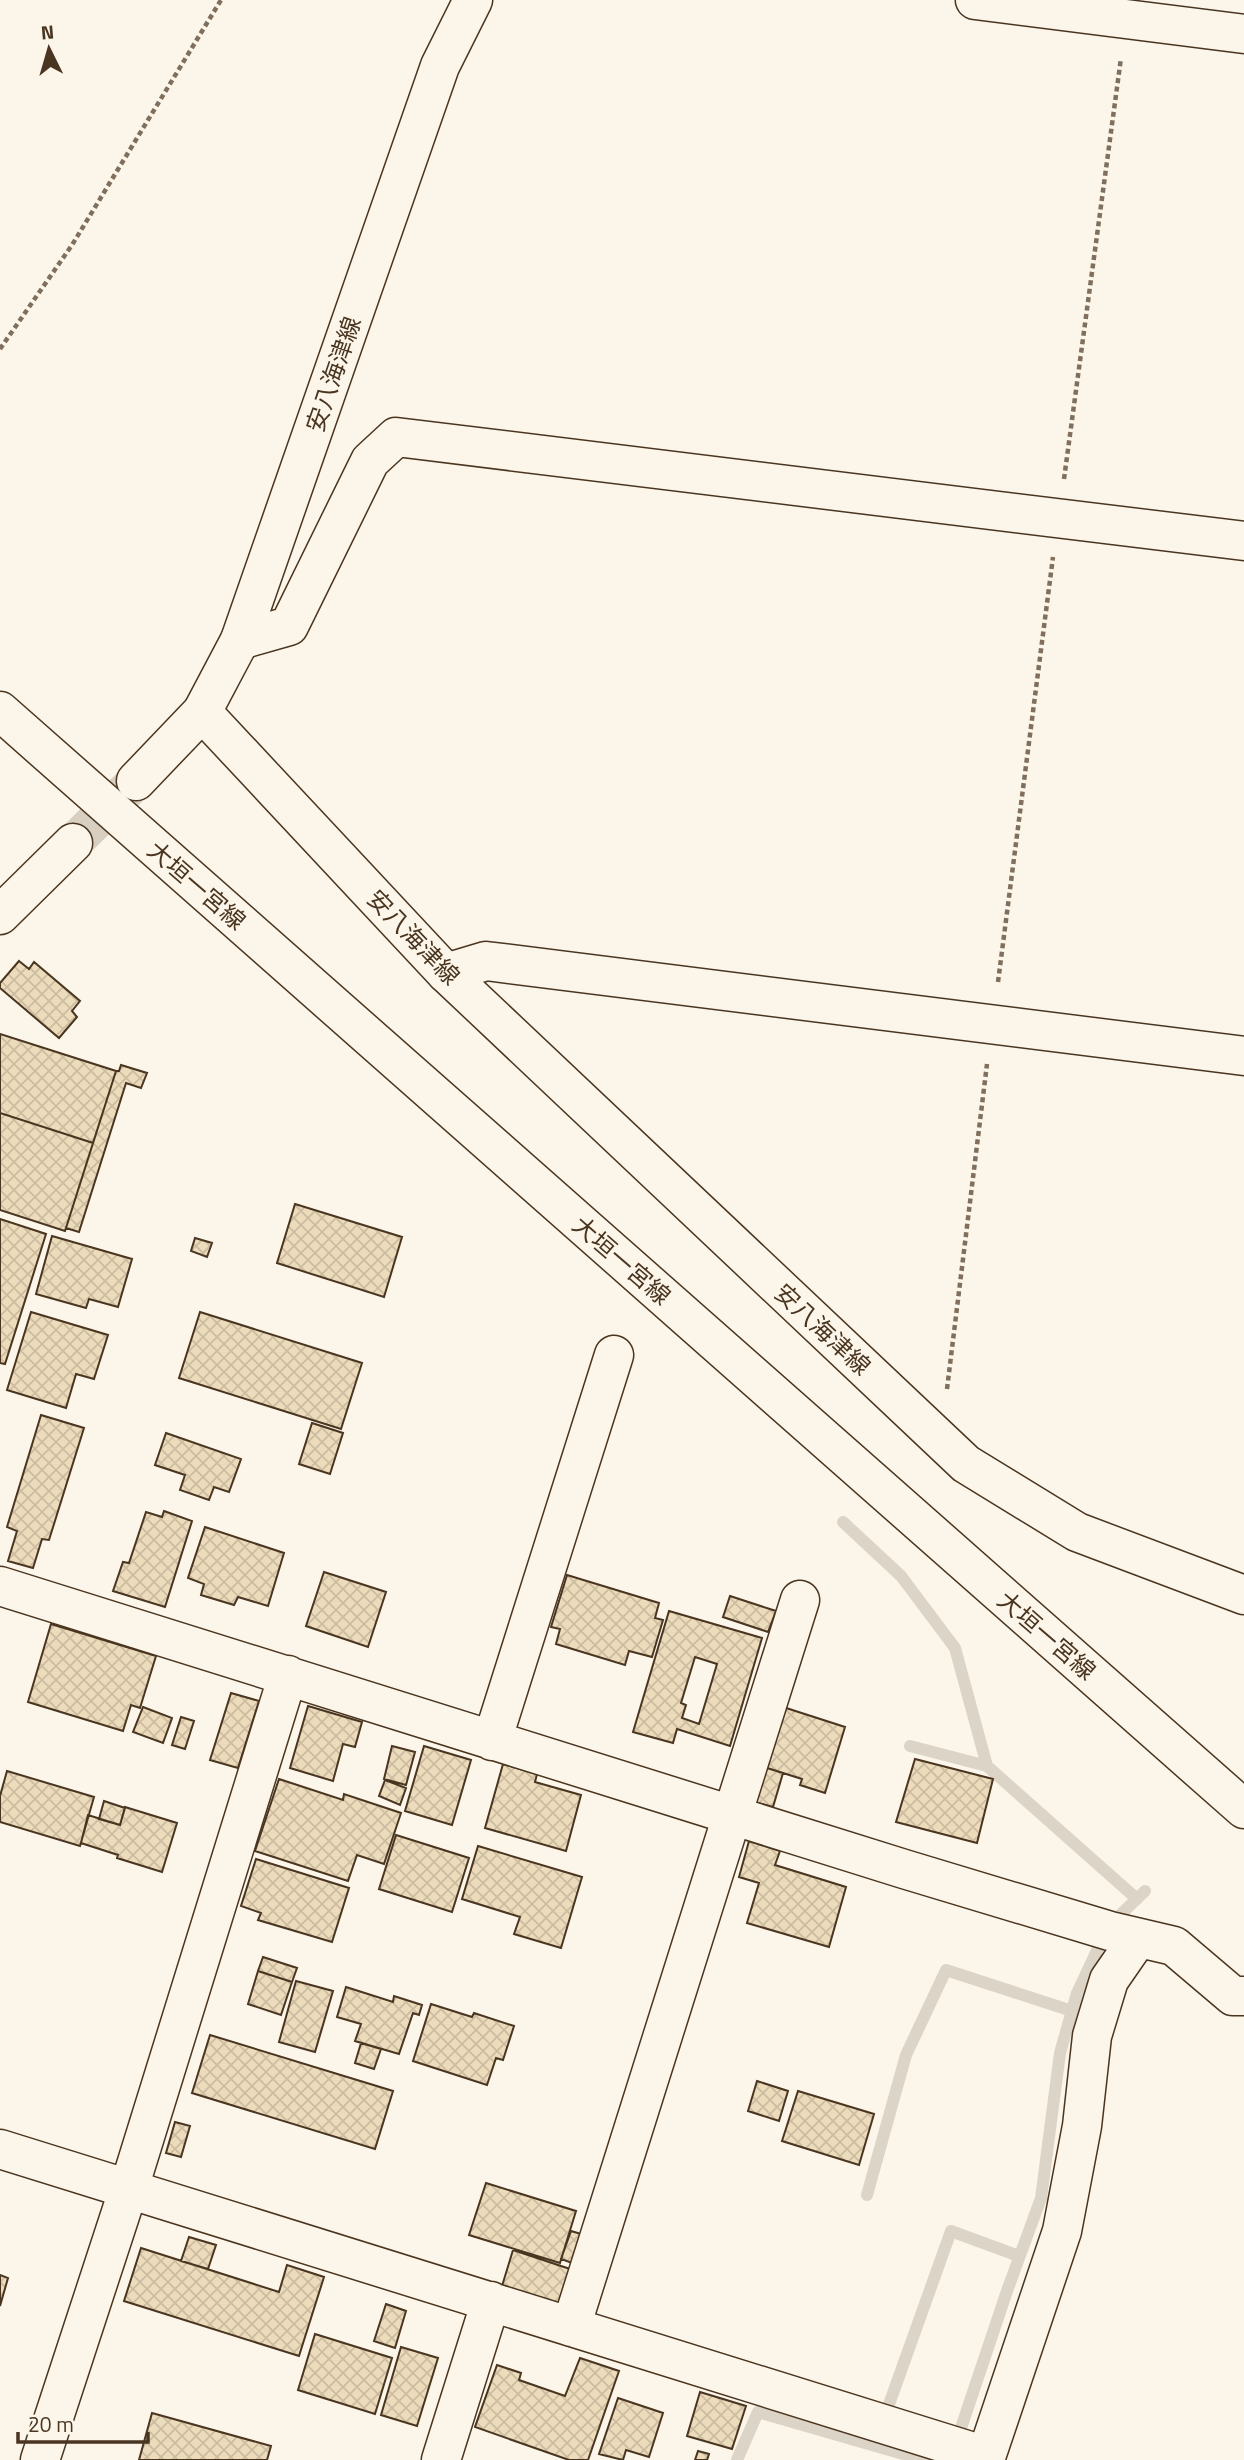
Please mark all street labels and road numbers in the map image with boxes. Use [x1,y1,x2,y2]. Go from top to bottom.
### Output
street label: 安八海津線 [296,311,370,437]
street label: 大垣一宮線 [140,832,254,938]
street label: 安八海津線 [359,881,469,993]
street label: 大垣一宮線 [565,1207,679,1313]
street label: 安八海津線 [767,1275,879,1383]
street label: 大垣一宮線 [990,1582,1104,1688]

